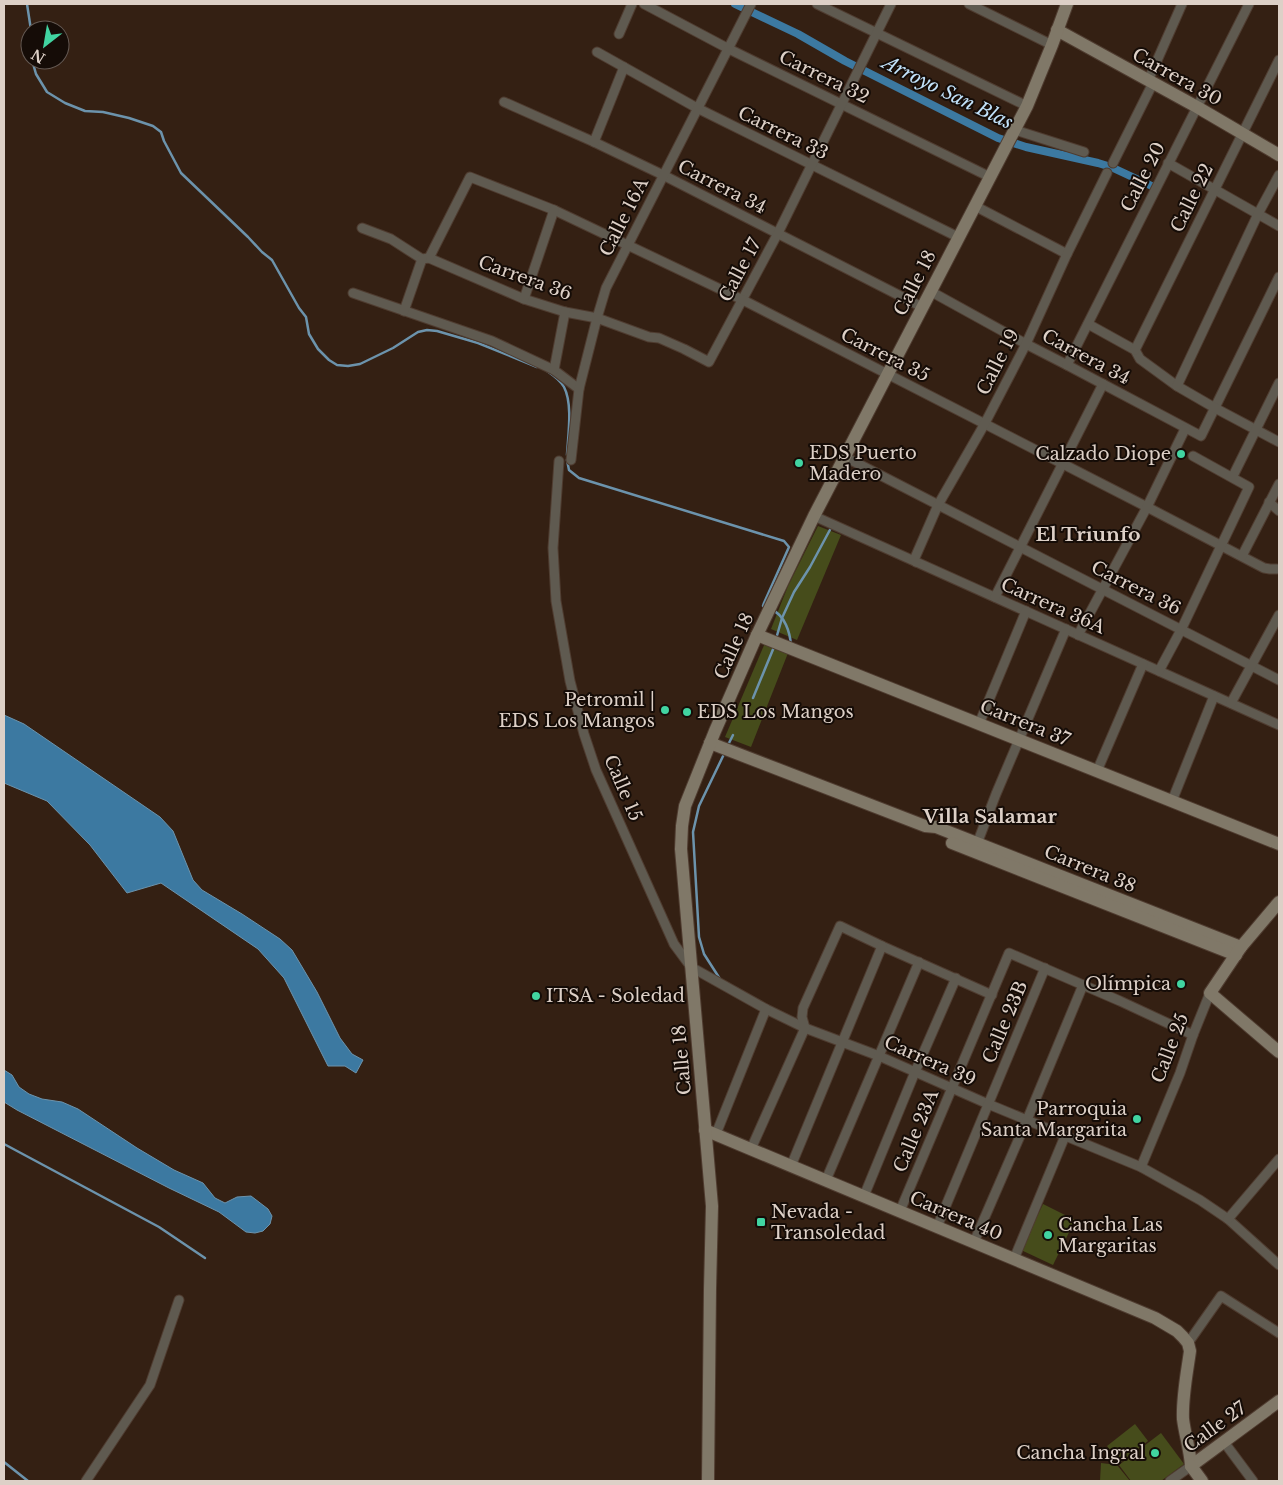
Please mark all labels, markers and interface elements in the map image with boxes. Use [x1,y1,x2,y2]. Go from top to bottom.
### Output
north arrow [20,20,70,70]
street label: Carrera 30 [1128,43,1226,111]
text: N [28,45,49,67]
street label: Carrera 32 [775,46,873,108]
water label: Arroyo San Blas [876,50,1017,134]
street label: Carrera 33 [734,102,832,164]
street label: Calle 20 [1116,138,1170,216]
street label: Carrera 34 [674,155,770,219]
street label: Calle 22 [1166,160,1218,236]
street label: Calle 16A [595,173,654,260]
street label: Calle 17 [714,234,766,305]
street label: Calle 18 [889,247,941,319]
street label: Carrera 36 [475,251,575,305]
street label: Carrera 35 [837,323,933,387]
street label: Calle 19 [972,325,1024,399]
street label: Carrera 34 [1038,325,1134,389]
place label: EDS Puerto Madero [809,442,917,485]
place label: Calzado Diope [1035,443,1171,465]
marker: Calzado Diope [1175,448,1187,460]
marker: EDS Puerto Madero [793,457,805,469]
district label: El Triunfo [1035,523,1141,546]
street label: Carrera 36 [1087,556,1185,620]
street label: Carrera 36A [997,573,1110,639]
street label: Calle 18 [710,609,758,683]
place label: Petromil | EDS Los Mangos [498,689,655,732]
street label: Carrera 37 [977,695,1074,751]
place label: EDS Los Mangos [697,701,854,723]
marker: Petromil | EDS Los Mangos [659,704,671,716]
marker: EDS Los Mangos [681,706,693,718]
street label: Calle 15 [599,752,647,824]
district label: Villa Salamar [922,805,1057,828]
street label: Carrera 38 [1041,841,1139,897]
place label: Olímpica [1085,973,1171,995]
street label: Calle 23B [978,977,1032,1067]
marker: Olímpica [1175,978,1187,990]
place label: ITSA - Soledad [546,985,685,1007]
marker: ITSA - Soledad [530,990,542,1002]
street label: Calle 25 [1147,1010,1193,1086]
street label: Calle 18 [668,1024,696,1096]
street label: Carrera 39 [881,1031,979,1091]
street label: Calle 23A [889,1085,944,1176]
place label: Parroquia Santa Margarita [981,1098,1127,1141]
marker: Parroquia Santa Margarita [1131,1113,1143,1125]
street label: Carrera 40 [906,1187,1006,1245]
place label: Nevada - Transoledad [771,1201,886,1244]
place label: Cancha Las Margaritas [1058,1214,1163,1257]
marker: Nevada - Transoledad [755,1216,767,1228]
marker: Cancha Las Margaritas [1042,1229,1054,1241]
street label: Calle 27 [1180,1396,1251,1457]
place label: Cancha Ingral [1016,1442,1145,1464]
marker: Cancha Ingral [1149,1447,1161,1459]

